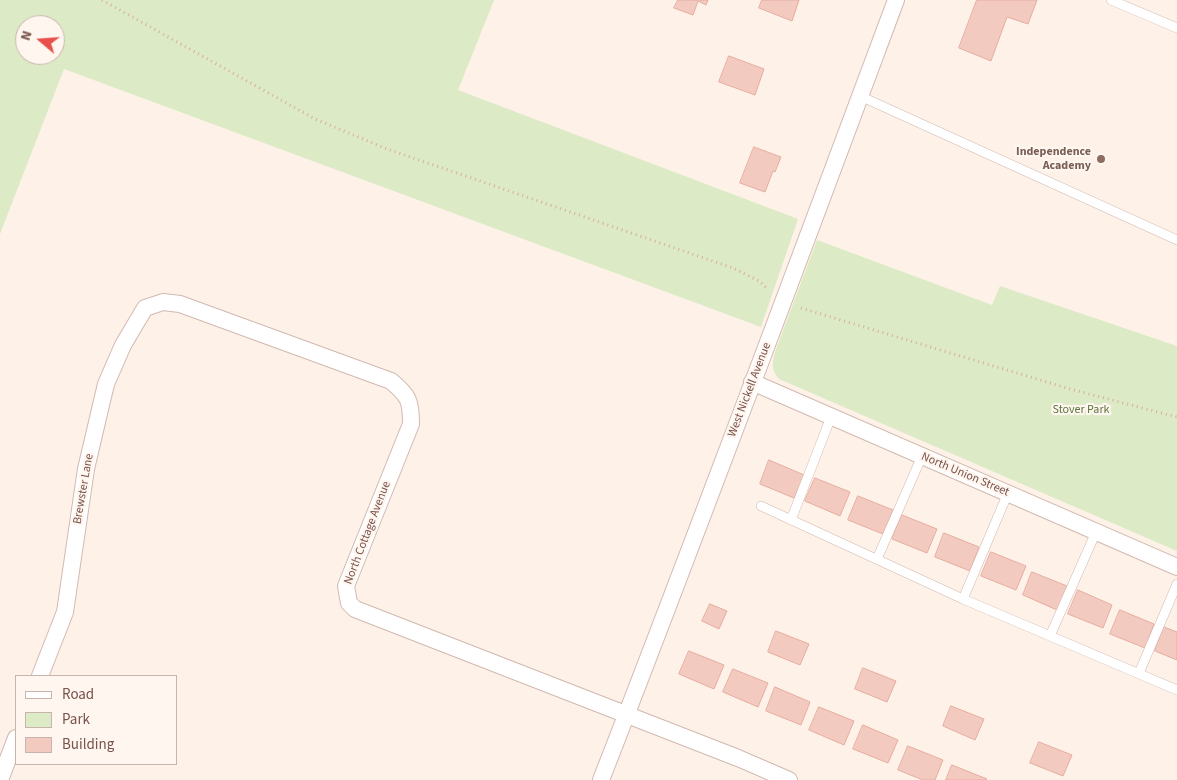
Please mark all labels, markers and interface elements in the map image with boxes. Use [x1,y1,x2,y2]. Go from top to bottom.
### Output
north arrow [15,15,65,65]
text: N [16,28,38,43]
place label: Independence Academy [1016,145,1091,173]
marker: Independence Academy [1095,153,1107,165]
street label: West Nickell Avenue [725,341,775,439]
park label: Stover Park [1053,403,1109,417]
street label: North Union Street [919,450,1011,500]
street label: Brewster Lane [71,453,97,525]
street label: North Cottage Avenue [342,479,394,587]
legend [15,675,178,765]
text: Road [62,684,94,705]
text: Park [62,709,90,730]
text: Building [62,734,114,755]

